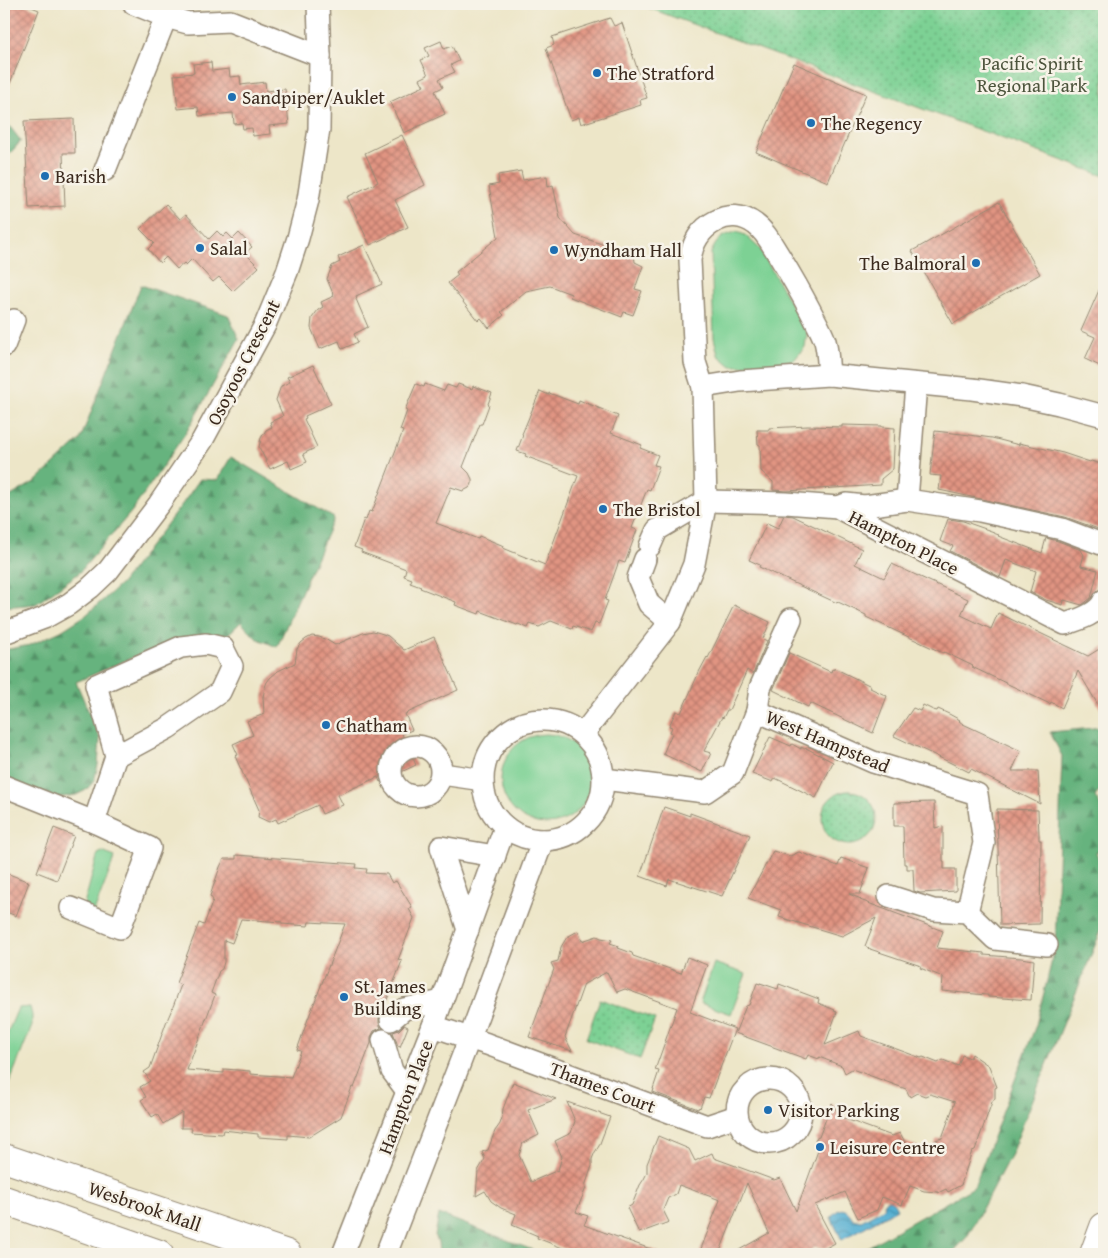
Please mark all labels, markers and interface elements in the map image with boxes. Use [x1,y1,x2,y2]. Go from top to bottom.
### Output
park label: Pacific Spirit Regional Park [977,49,1087,99]
place label: The Stratford [607,59,715,87]
marker: The Stratford [591,67,603,79]
place label: Sandpiper/Auklet [242,83,385,111]
marker: Sandpiper/Auklet [226,91,238,103]
place label: The Regency [821,109,923,137]
marker: The Regency [805,117,817,129]
place label: Barish [55,162,106,190]
marker: Barish [39,170,51,182]
place label: Salal [210,234,248,262]
place label: Wyndham Hall [564,236,682,264]
marker: Salal [194,242,206,254]
marker: Wyndham Hall [548,244,560,256]
place label: The Balmoral [859,249,966,277]
marker: The Balmoral [970,257,982,269]
street label: Osoyoos Crescent [199,294,287,430]
place label: The Bristol [613,495,701,523]
street label: Hampton Place [844,502,964,582]
marker: The Bristol [597,503,609,515]
street label: West Hampstead [762,702,895,780]
place label: Chatham [336,711,408,739]
marker: Chatham [320,719,332,731]
place label: St. James Building [354,972,426,1022]
marker: St. James Building [338,991,350,1003]
street label: Hampton Place [370,1036,440,1158]
street label: Thames Court [546,1054,660,1120]
place label: Visitor Parking [778,1096,900,1124]
marker: Visitor Parking [762,1104,774,1116]
place label: Leisure Centre [830,1133,945,1161]
marker: Leisure Centre [814,1141,826,1153]
street label: Wesbrook Mall [85,1174,205,1238]

